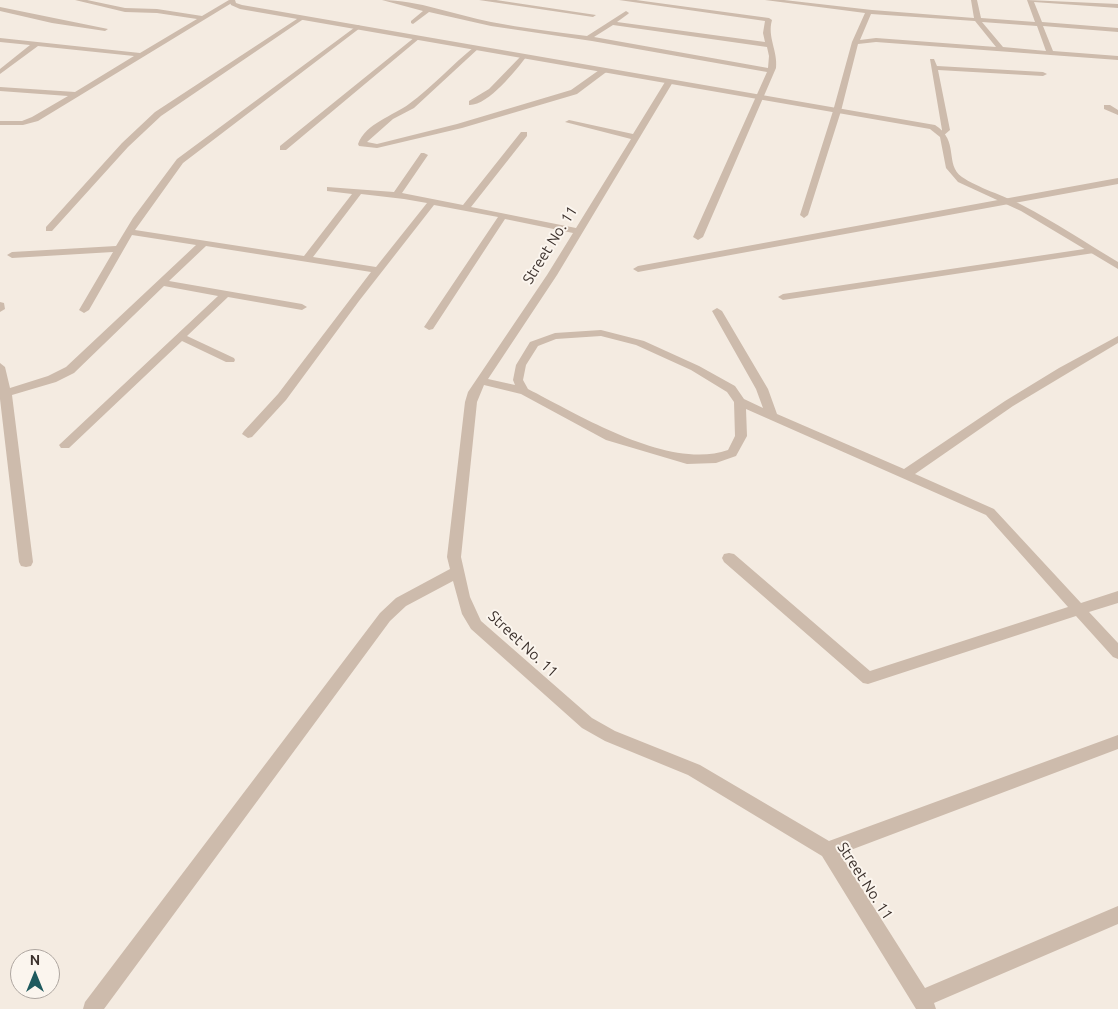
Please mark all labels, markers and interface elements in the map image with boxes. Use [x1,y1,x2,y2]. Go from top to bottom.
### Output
street label: Street No. 11 [519,203,581,287]
street label: Street No. 11 [484,607,562,681]
street label: Street No. 11 [833,839,897,923]
north arrow [10,949,60,999]
text: N [30,952,40,968]

